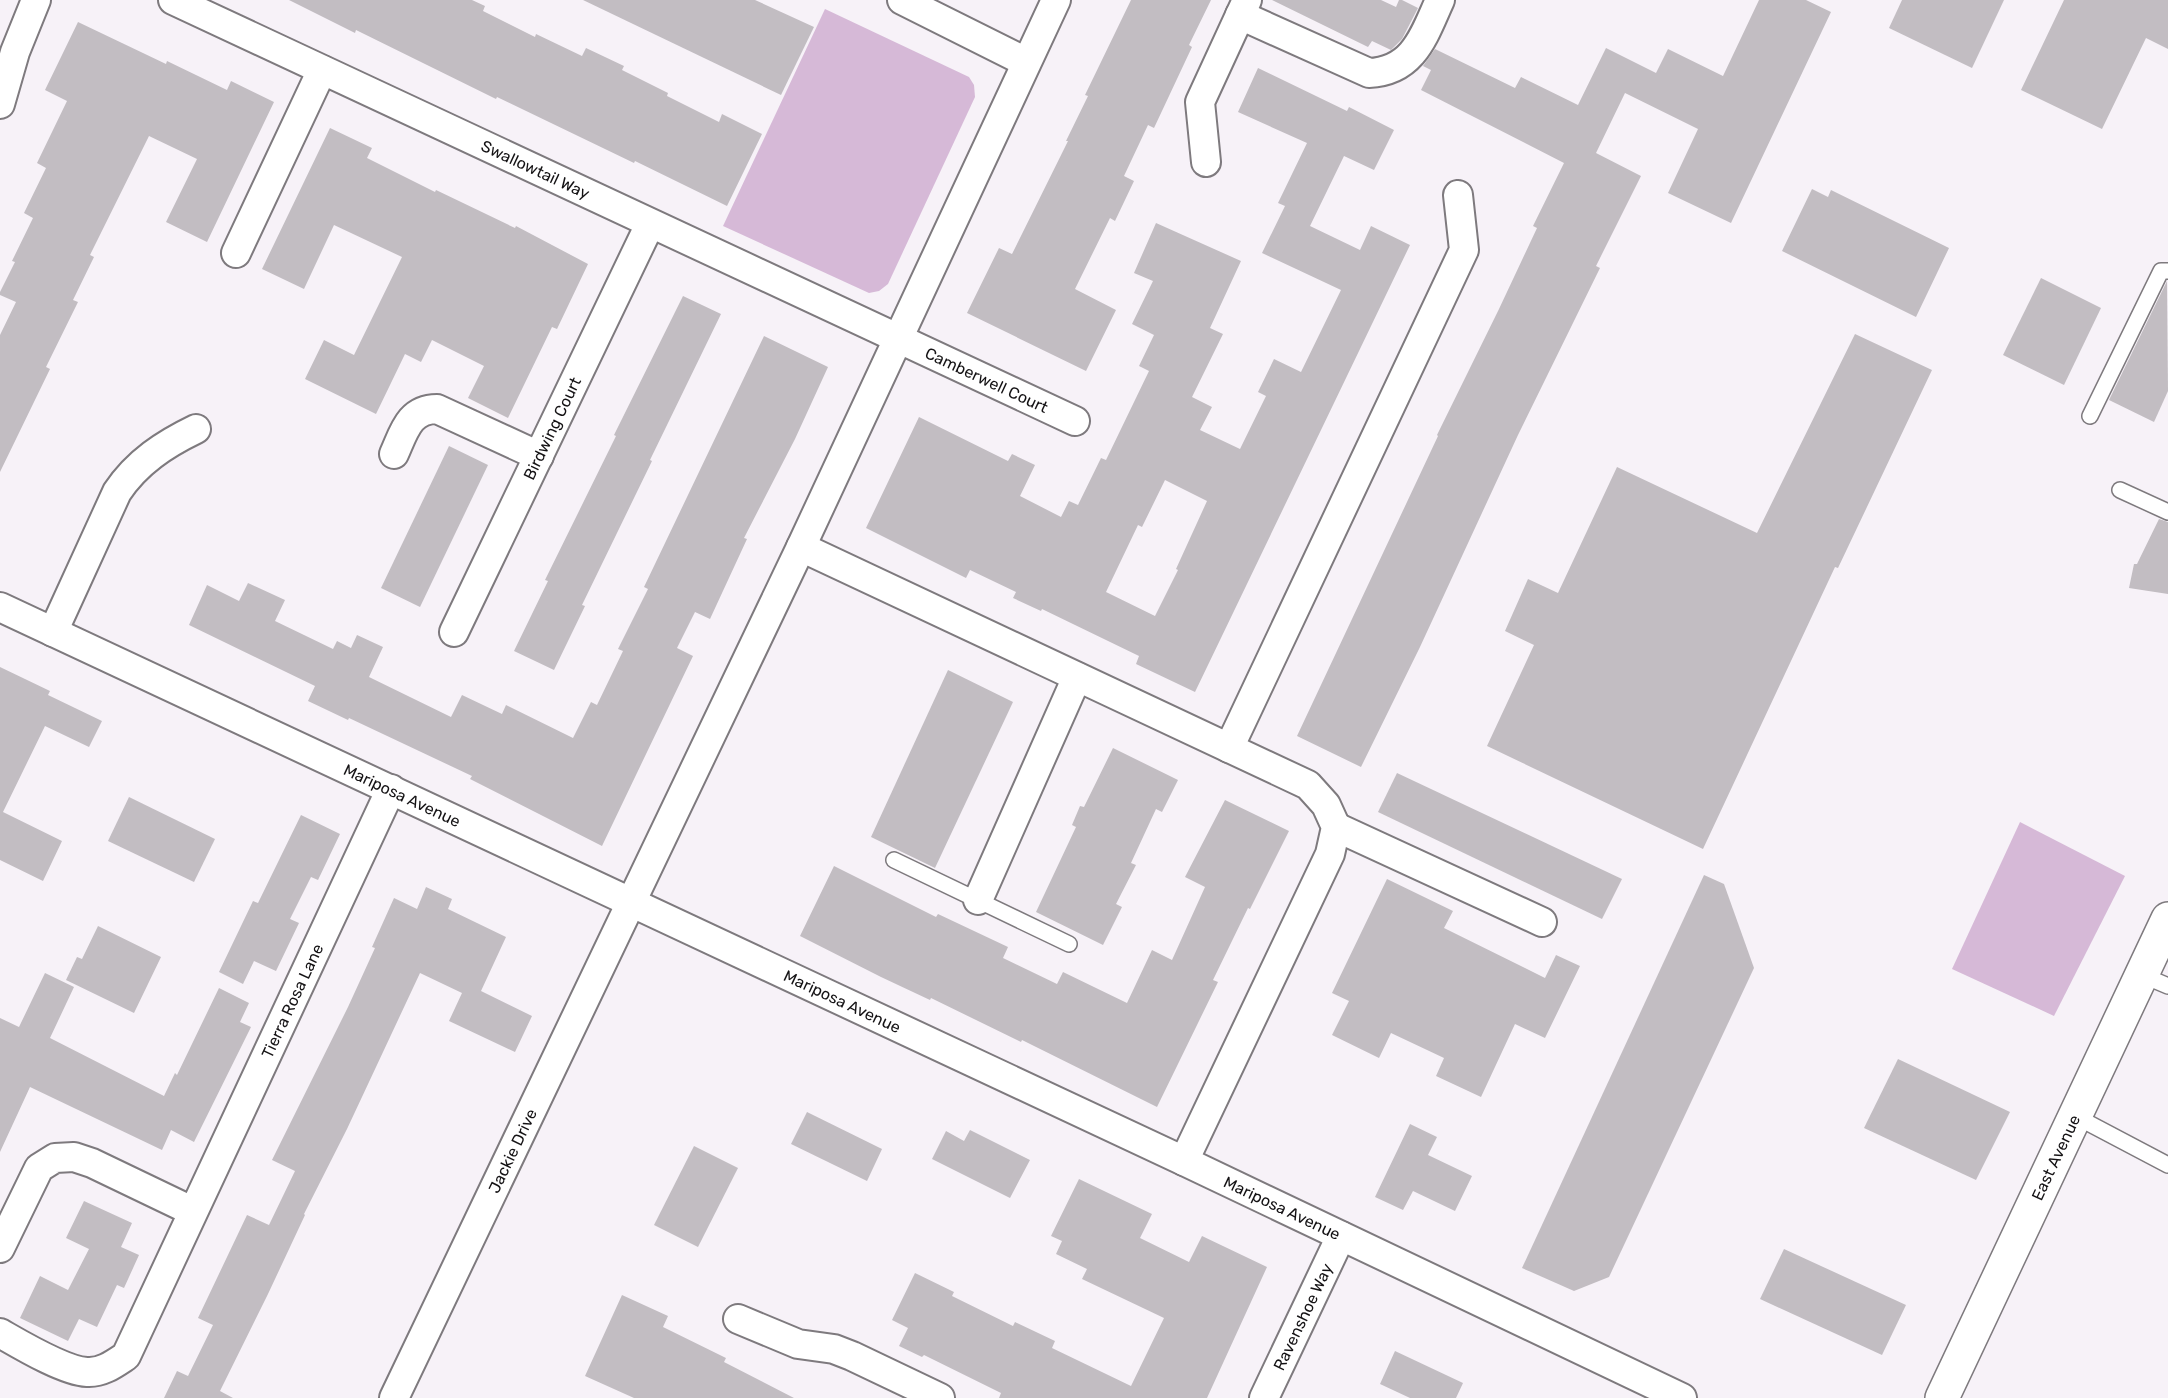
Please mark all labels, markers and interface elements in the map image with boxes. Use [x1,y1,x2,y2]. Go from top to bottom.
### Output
street label: Swallowtail Way [478,136,593,203]
street label: Camberwell Court [922,343,1051,417]
street label: Birdwing Court [520,374,585,483]
street label: Mariposa Avenue [340,760,463,831]
street label: Tierra Rosa Lane [258,941,327,1061]
street label: Mariposa Avenue [781,966,904,1037]
street label: Jackie Drive [484,1106,541,1196]
street label: East Avenue [2028,1112,2084,1204]
street label: Mariposa Avenue [1221,1172,1343,1244]
street label: Ravenshoe Way [1270,1260,1337,1373]

